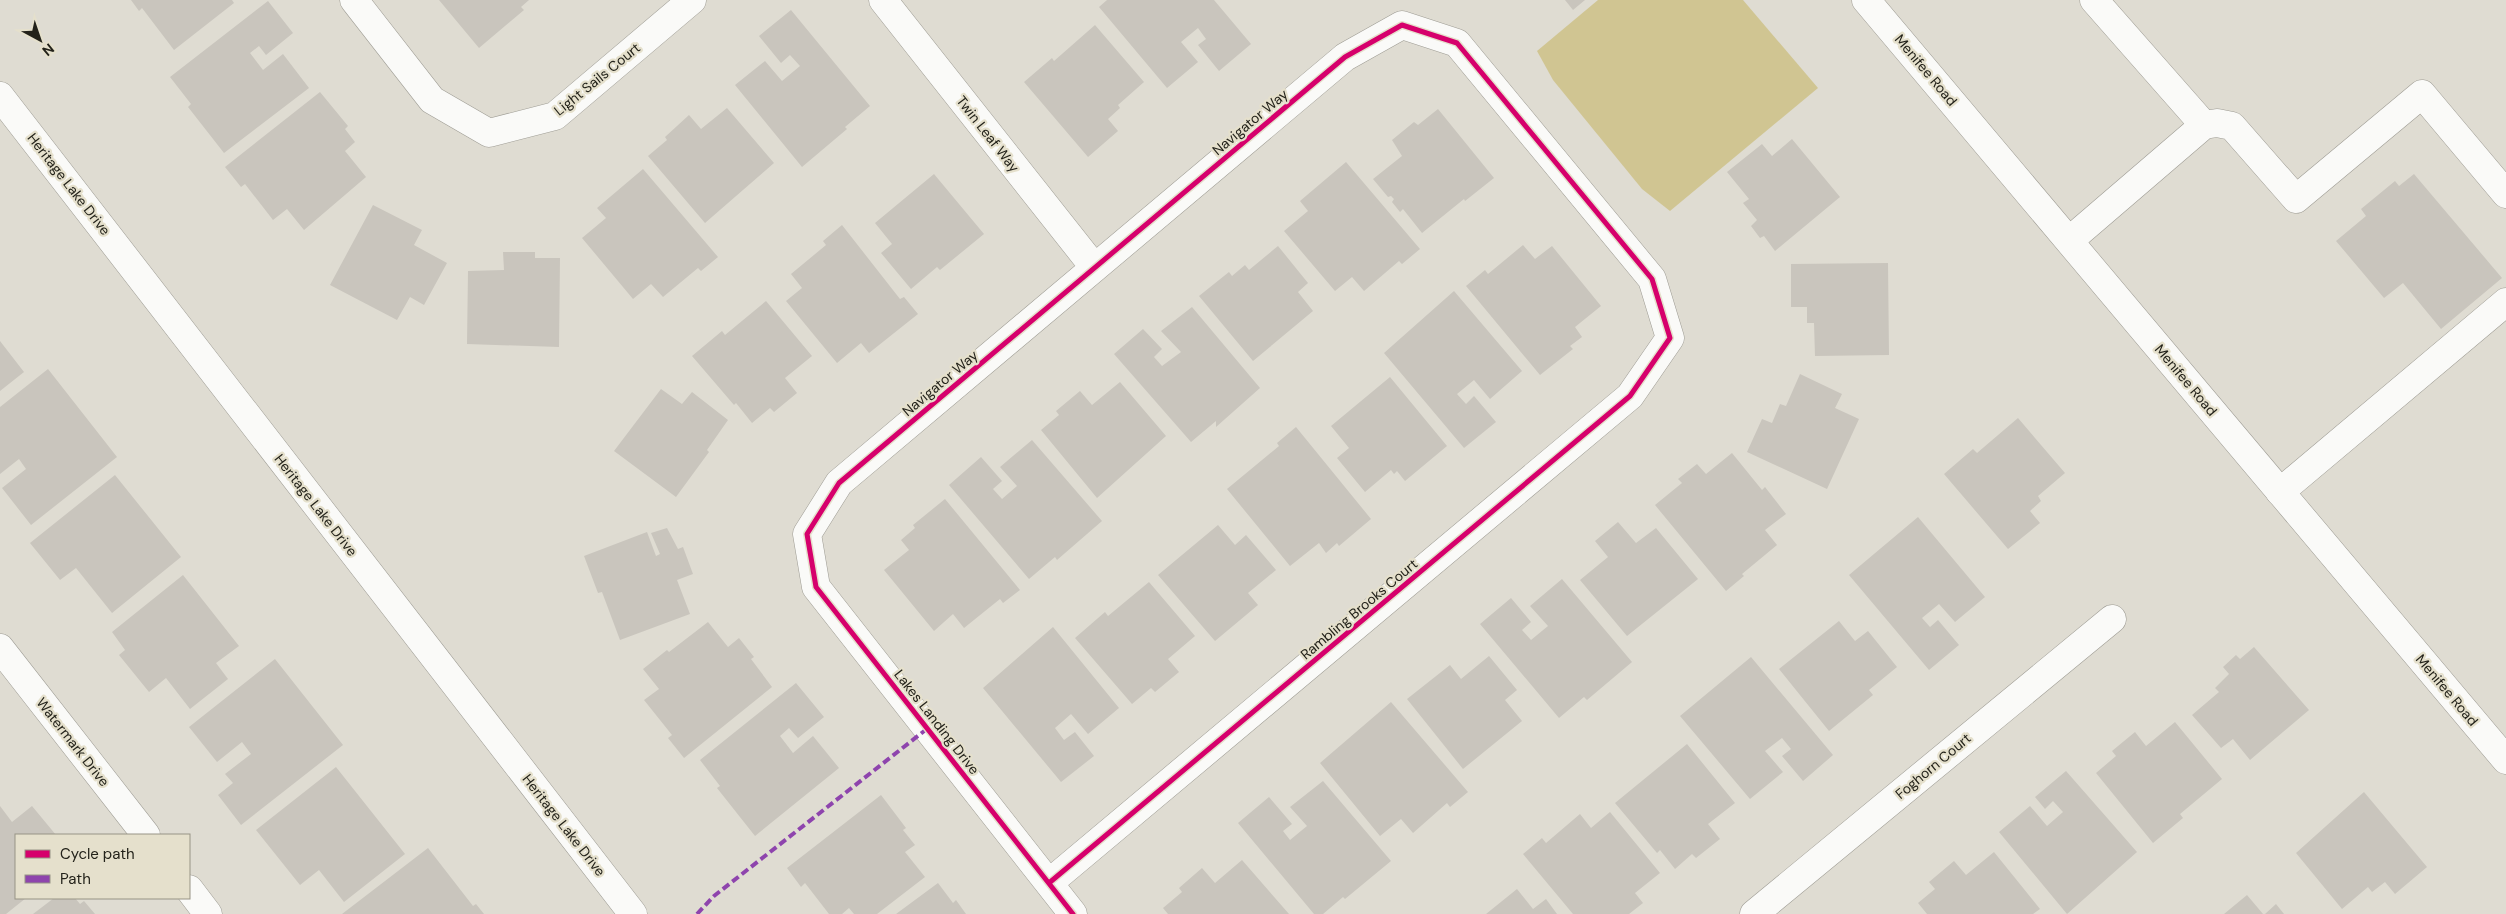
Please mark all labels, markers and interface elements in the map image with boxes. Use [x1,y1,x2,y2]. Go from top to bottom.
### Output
north arrow [15,15,65,65]
street label: Menifee Road [1891,31,1961,109]
street label: Light Sails Court [550,39,644,119]
text: N [39,40,58,60]
street label: Navigator Way [1208,85,1292,159]
street label: Twin Leaf Way [953,92,1024,176]
street label: Heritage Lake Drive [24,129,115,239]
street label: Menifee Road [2151,341,2221,419]
street label: Navigator Way [898,346,982,420]
street label: Heritage Lake Drive [271,450,362,560]
street label: Rambling Brooks Court [1297,555,1421,663]
street label: Menifee Road [2412,651,2482,729]
street label: Lakes Landing Drive [890,666,984,778]
street label: Watermark Drive [33,694,113,790]
street label: Foghorn Court [1891,729,1975,803]
street label: Heritage Lake Drive [519,770,610,880]
legend [15,834,190,899]
text: Cycle path [60,844,135,864]
text: Path [60,869,91,889]

